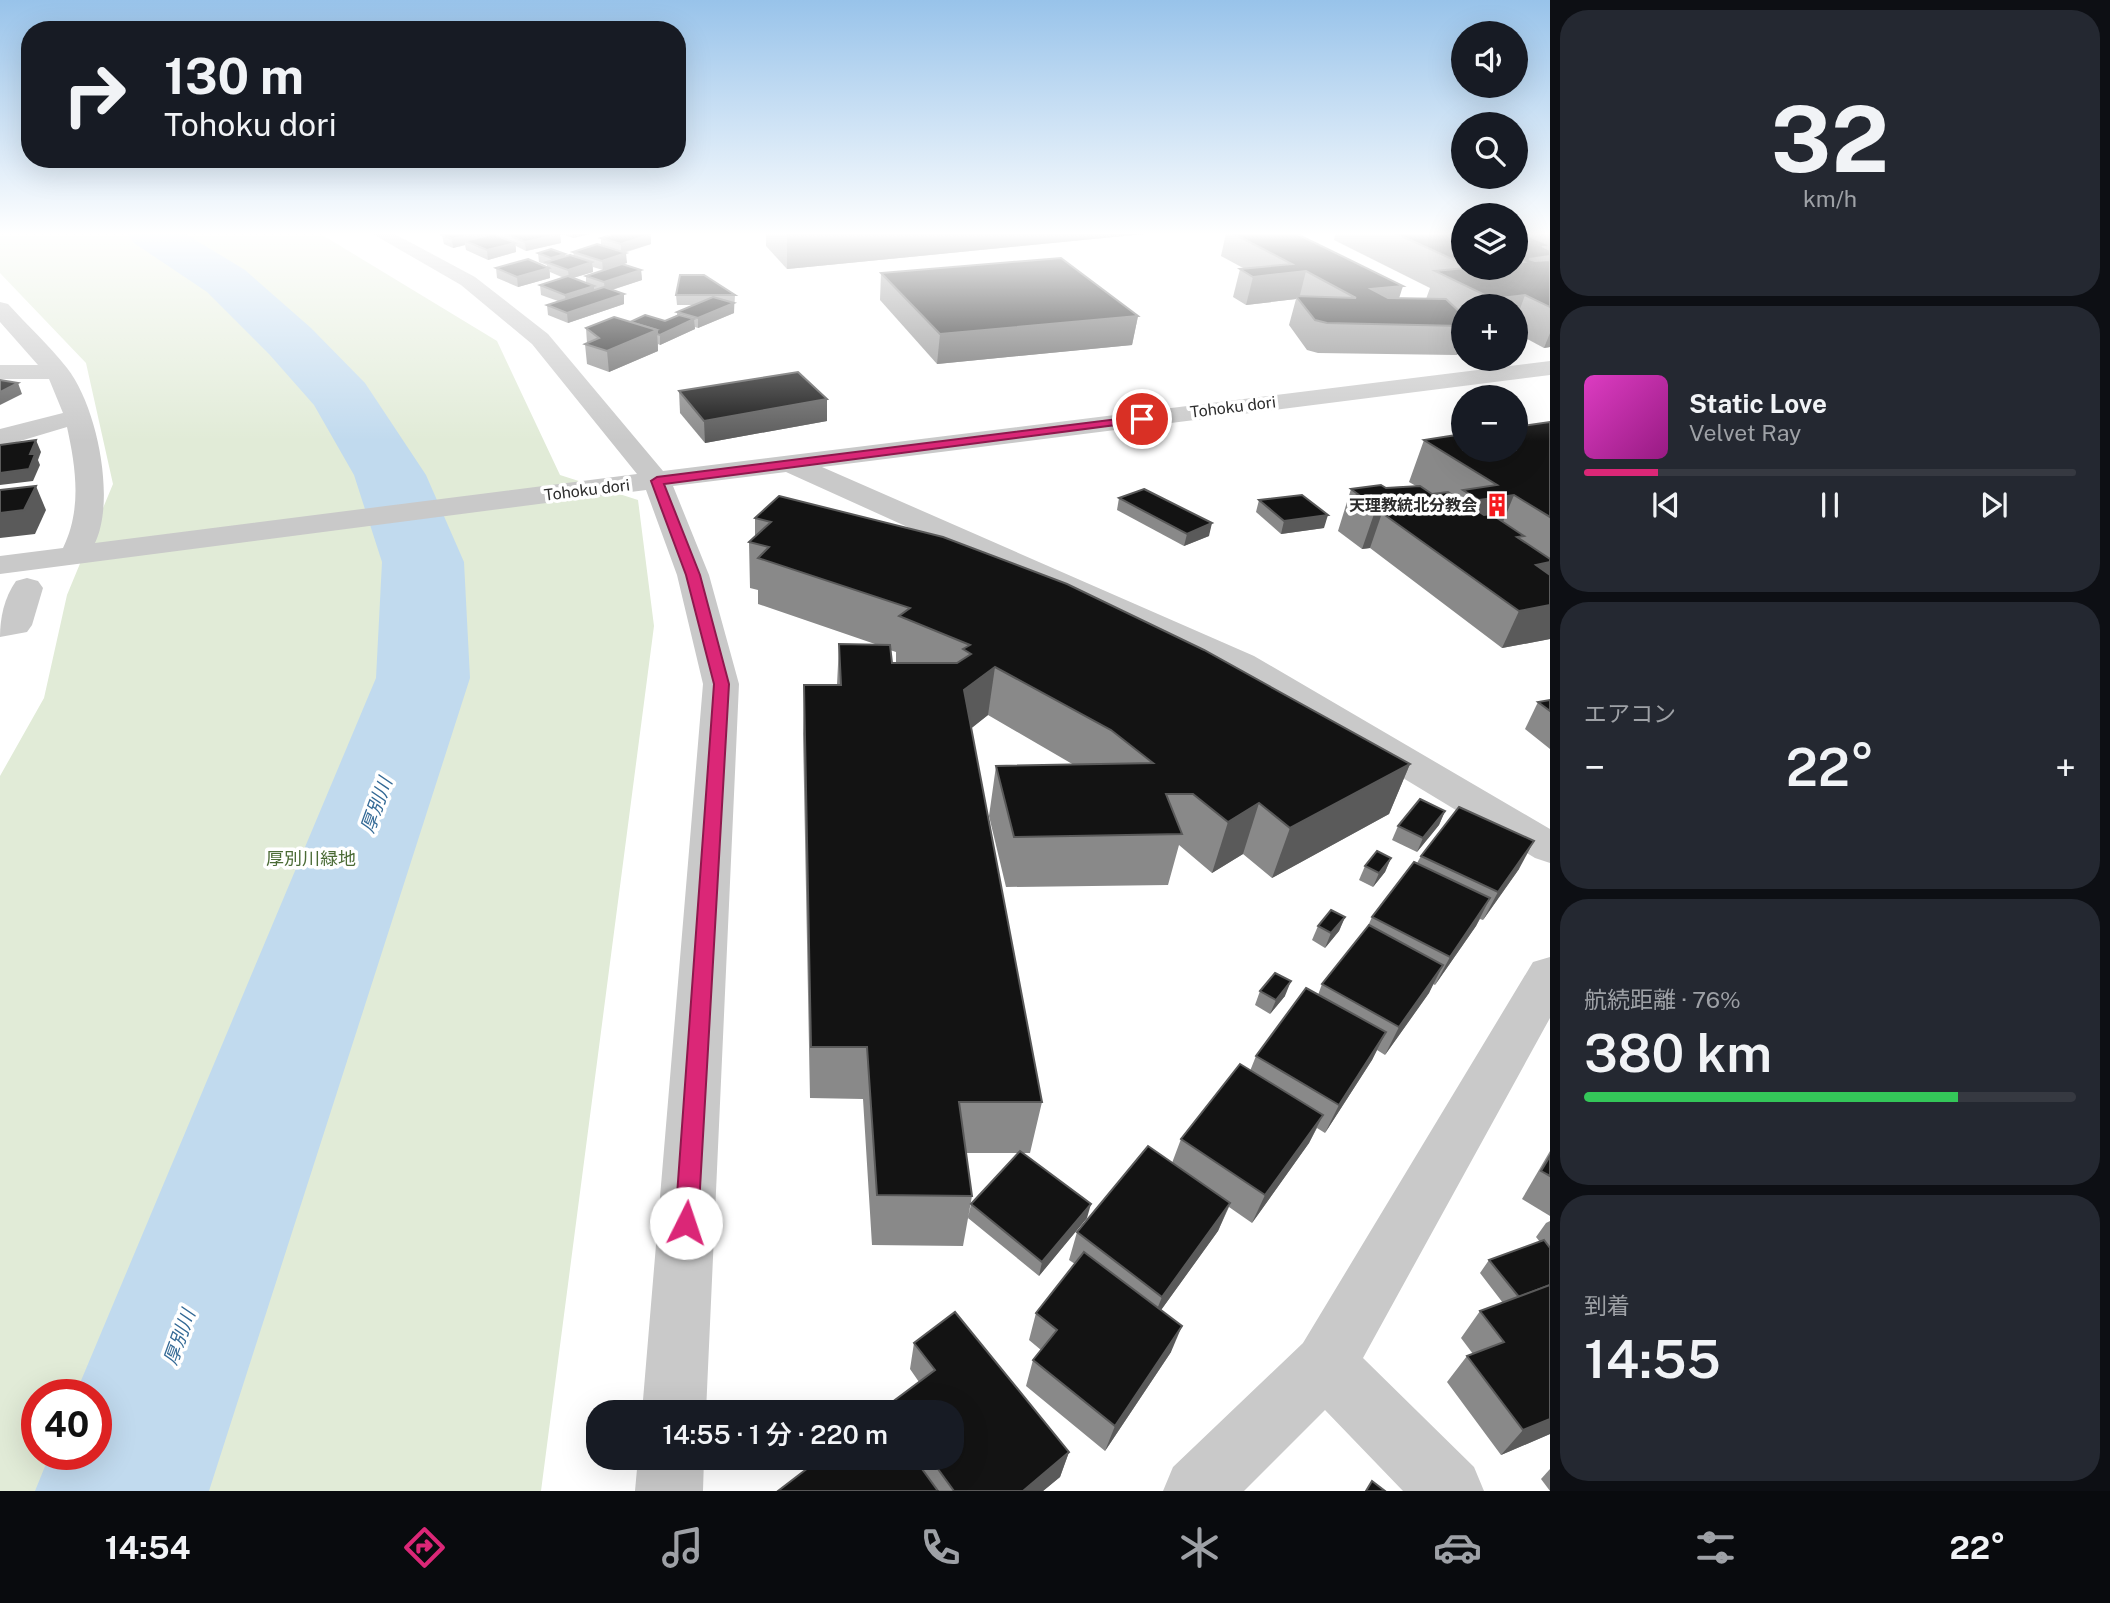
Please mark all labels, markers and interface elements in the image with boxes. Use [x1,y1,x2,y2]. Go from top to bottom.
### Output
map controls [1451,21,1528,462]
button: sound [1451,21,1528,98]
text: 130 m [164,47,304,105]
icon: right [49,49,140,140]
text: 32 [1771,86,1889,192]
text: Tohoku dori [164,106,337,143]
button: search [1451,112,1528,189]
text: km/h [1803,185,1857,212]
button: layers [1451,203,1528,280]
button: + [1451,294,1528,371]
button: − [1451,385,1528,462]
text: Static Love [1689,388,1827,419]
pin [1112,389,1172,449]
street label: Tohoku dori [1189,392,1277,422]
icon: arrive [1123,400,1161,438]
text: Velvet Ray [1689,419,1801,446]
street label: Tohoku dori [543,475,631,505]
icon: previous [1647,486,1685,524]
icon: pause [1811,486,1849,524]
icon: next [1975,486,2013,524]
building icon: 天理教統北分教会 [1483,491,1511,519]
place label: 天理教統北分教会 [1349,496,1477,515]
text: エアコン [1584,700,1676,727]
text: 22° [1786,737,1874,798]
text: − [1584,745,1605,790]
text: + [2055,745,2076,790]
water label: 厚別川 [356,773,397,836]
park label: 厚別川緑地 [266,848,356,869]
text: 航続距離 · 76% [1584,986,1741,1013]
text: 380 km [1584,1023,1772,1084]
position arrow [649,1186,723,1260]
text: 到着 [1584,1292,1630,1319]
water label: 厚別川 [159,1305,200,1368]
text: 14:55 [1584,1329,1721,1390]
speed limit sign: 40 [21,1379,112,1470]
text: 14:55 · 1 分 · 220 m [662,1419,888,1450]
icon: directions [400,1523,449,1572]
icon: music [658,1523,707,1572]
icon: phone [916,1523,965,1572]
icon: climate [1175,1523,1224,1572]
icon: car [1433,1523,1482,1572]
icon: filters [1691,1523,1740,1572]
text: 14:54 [105,1529,191,1566]
text: 22° [1950,1529,2005,1566]

